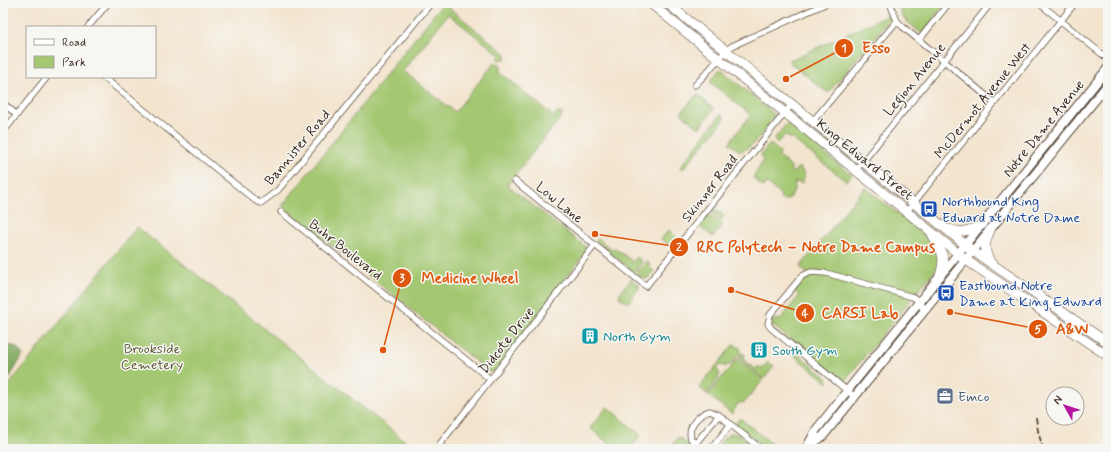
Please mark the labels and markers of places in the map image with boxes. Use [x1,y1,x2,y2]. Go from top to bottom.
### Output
callout: Esso [834,34,898,61]
place label: Northbound King Edward at Notre Dame [942,193,1080,227]
bus stop icon: Northbound King Edward at Notre Dame [919,199,939,219]
callout: RRC Polytech – Notre Dame Campus [669,233,943,260]
callout: Medicine Wheel [392,265,527,292]
place label: Eastbound Notre Dame at King Edward [959,277,1102,311]
bus stop icon: Eastbound Notre Dame at King Edward [936,283,956,303]
callout: CARSI Lab [795,300,906,327]
callout: A&W [1028,315,1096,342]
building icon: North Gym [580,326,600,346]
place label: North Gym [603,328,671,346]
building icon: South Gym [749,340,769,360]
place label: South Gym [772,342,838,360]
office icon: Emco [935,386,955,406]
place label: Emco [958,388,990,406]

